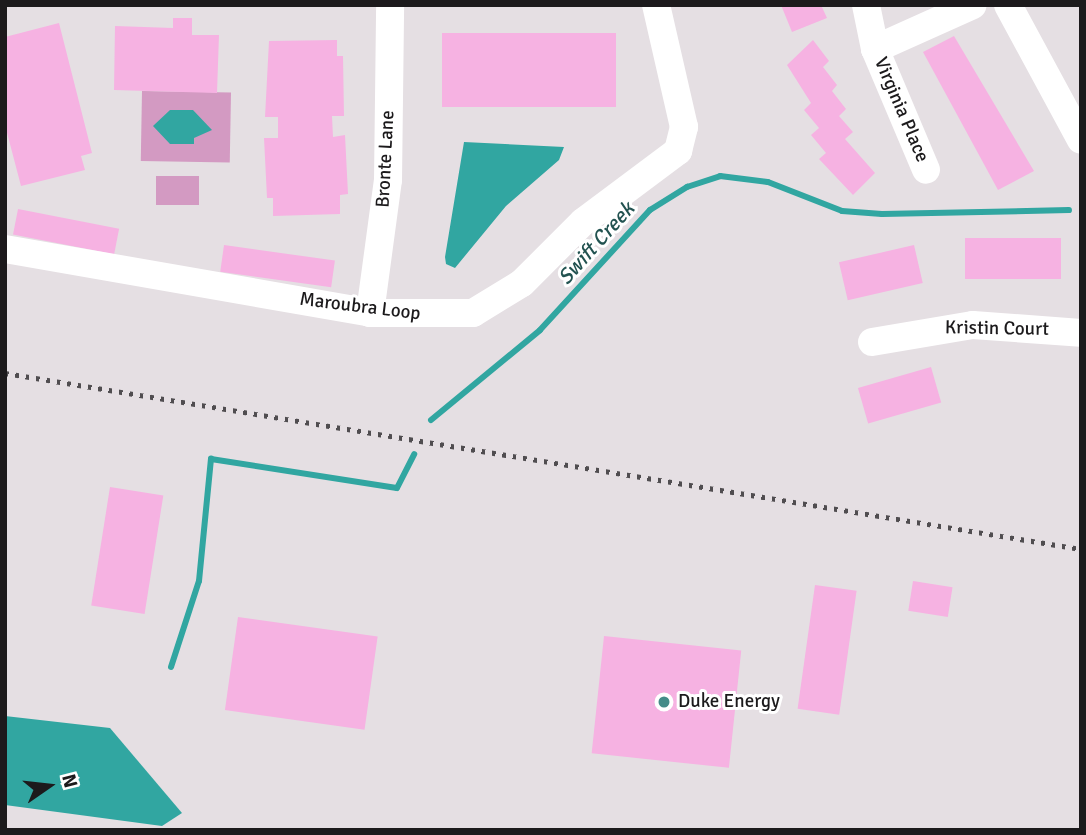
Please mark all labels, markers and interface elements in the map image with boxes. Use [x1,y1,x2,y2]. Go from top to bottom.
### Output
street label: Virginia Place [869,54,933,166]
street label: Bronte Lane [372,110,400,208]
water label: Swift Creek [552,197,640,289]
street label: Maroubra Loop [298,288,422,326]
street label: Kristin Court [945,317,1049,341]
place label: Duke Energy [678,691,780,713]
marker: Duke Energy [656,694,672,710]
north arrow [14,751,84,821]
text: N [56,772,83,790]

